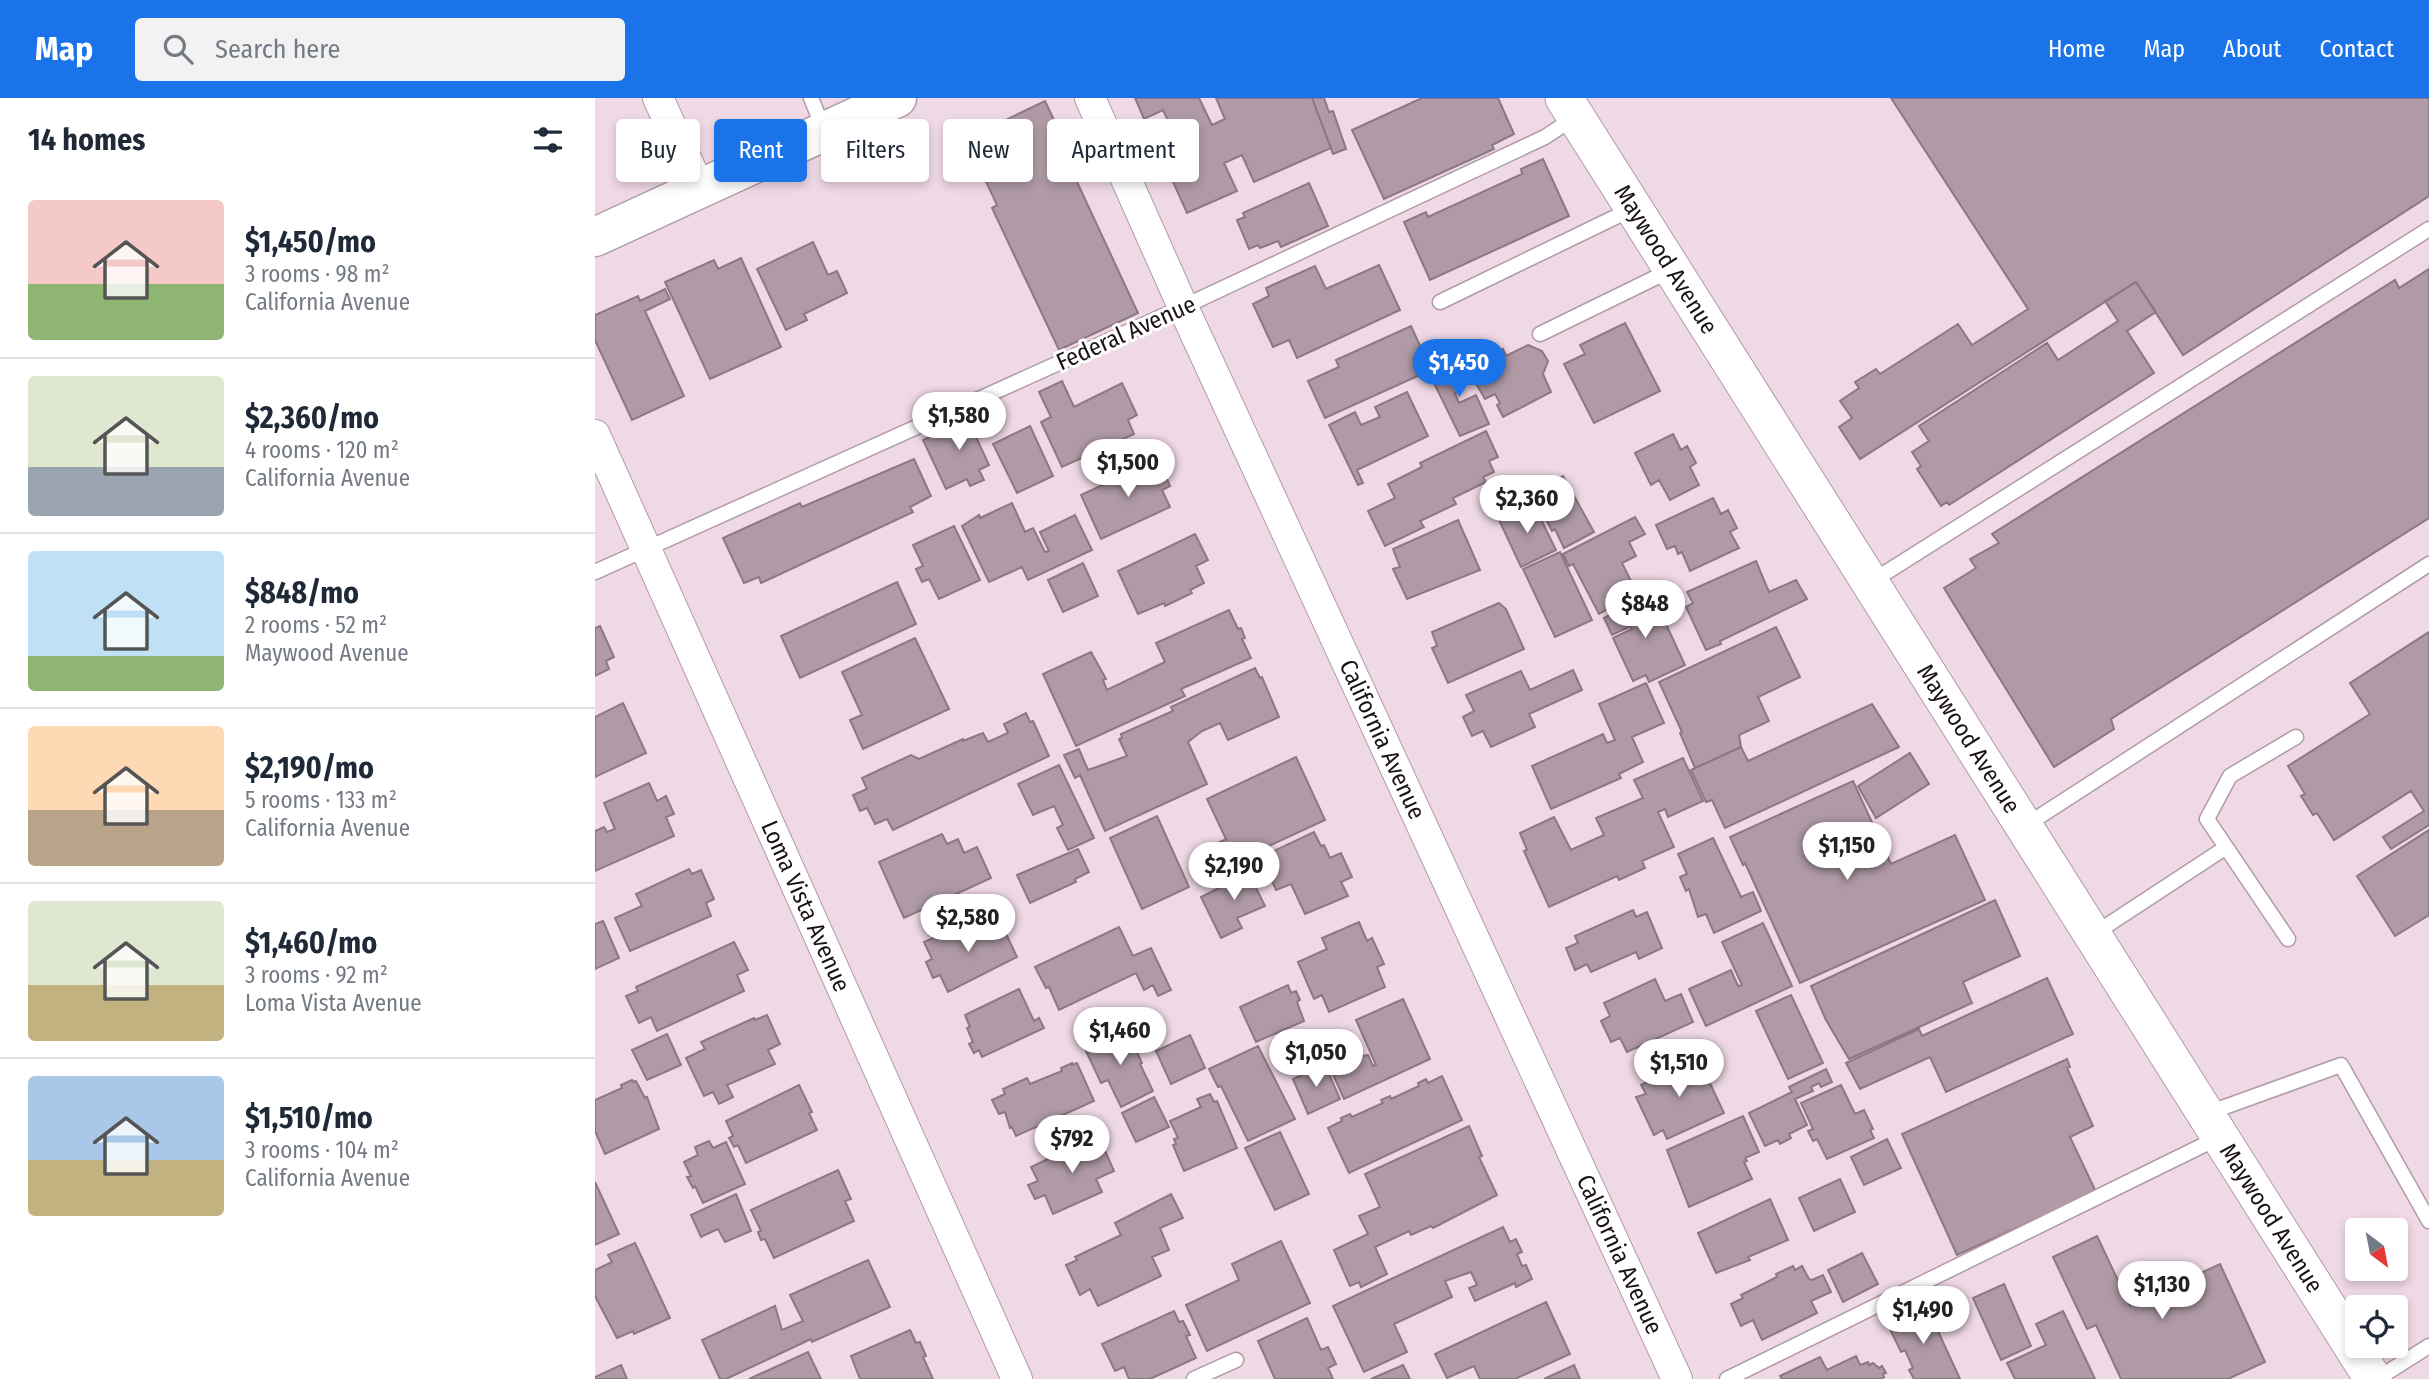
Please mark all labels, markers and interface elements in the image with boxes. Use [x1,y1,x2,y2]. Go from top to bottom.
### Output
search box [135,18,625,81]
text: Map [35,29,93,69]
icon: search [159,30,197,68]
text: Search here [215,34,340,65]
text: Home [2048,35,2105,63]
text: Map [2143,35,2185,63]
text: About [2223,35,2281,63]
text: Contact [2319,35,2394,63]
chip: Buy [616,119,700,182]
chip: Rent [714,119,807,182]
chip: Filters [821,119,929,182]
chip: New [943,119,1033,182]
chip: Apartment [1047,119,1199,182]
icon: filters [529,121,567,159]
text: 14 homes [28,122,145,158]
street label: Maywood Avenue [1609,180,1723,339]
text: $1,450/mo [245,224,376,260]
icon: home [84,228,168,312]
text: 3 rooms · 98 m² [245,260,390,288]
text: California Avenue [245,288,410,316]
street label: Federal Avenue [1052,290,1200,376]
pin: $1,450 [1402,340,1516,399]
text: $1,450 [1429,348,1489,376]
pin: $1,580 [902,392,1016,452]
text: $2,360/mo [245,400,379,436]
text: $1,580 [928,401,990,429]
icon: home [84,404,168,488]
text: 4 rooms · 120 m² [245,436,399,464]
pin: $1,500 [1071,440,1185,499]
text: $1,500 [1097,448,1159,476]
text: California Avenue [245,464,410,492]
pin: $2,360 [1470,476,1584,535]
text: $2,360 [1496,484,1558,512]
text: $848/mo [245,575,359,611]
icon: home [84,579,168,663]
pin: $848 [1604,580,1686,640]
text: $848 [1621,589,1669,617]
text: 2 rooms · 52 m² [245,611,387,639]
text: Maywood Avenue [245,639,409,667]
street label: California Avenue [1334,655,1431,824]
street label: Maywood Avenue [1911,659,2026,819]
text: $2,190/mo [245,750,374,786]
icon: home [84,754,168,838]
text: 5 rooms · 133 m² [245,786,397,814]
text: California Avenue [245,814,410,842]
street label: Loma Vista Avenue [755,816,856,996]
pin: $1,150 [1790,822,1904,882]
text: $1,150 [1819,831,1875,859]
pin: $2,190 [1177,842,1291,902]
text: $2,190 [1205,851,1263,879]
pin: $2,580 [911,894,1025,954]
text: $2,580 [936,903,1000,931]
text: $1,460/mo [245,925,377,961]
icon: home [84,929,168,1013]
text: 3 rooms · 92 m² [245,961,388,989]
text: Loma Vista Avenue [245,989,422,1017]
pin: $1,460 [1063,1007,1177,1067]
text: $1,460 [1089,1016,1151,1044]
pin: $1,050 [1259,1030,1373,1089]
text: $1,050 [1285,1038,1347,1066]
pin: $1,510 [1622,1040,1736,1099]
text: $1,510 [1650,1048,1708,1076]
text: $1,510/mo [245,1100,373,1136]
icon: home [84,1104,168,1188]
pin: $792 [1031,1116,1113,1175]
text: $792 [1051,1124,1093,1152]
text: 3 rooms · 104 m² [245,1136,399,1164]
street label: Maywood Avenue [2214,1139,2329,1298]
text: California Avenue [245,1164,410,1192]
street label: California Avenue [1571,1170,1668,1339]
north arrow [2345,1218,2408,1281]
map controls [2345,1218,2408,1358]
pin: $1,130 [2105,1262,2219,1321]
text: $1,130 [2134,1270,2190,1298]
pin: $1,490 [1866,1286,1980,1346]
text: $1,490 [1893,1295,1953,1323]
button: locate [2345,1295,2408,1358]

